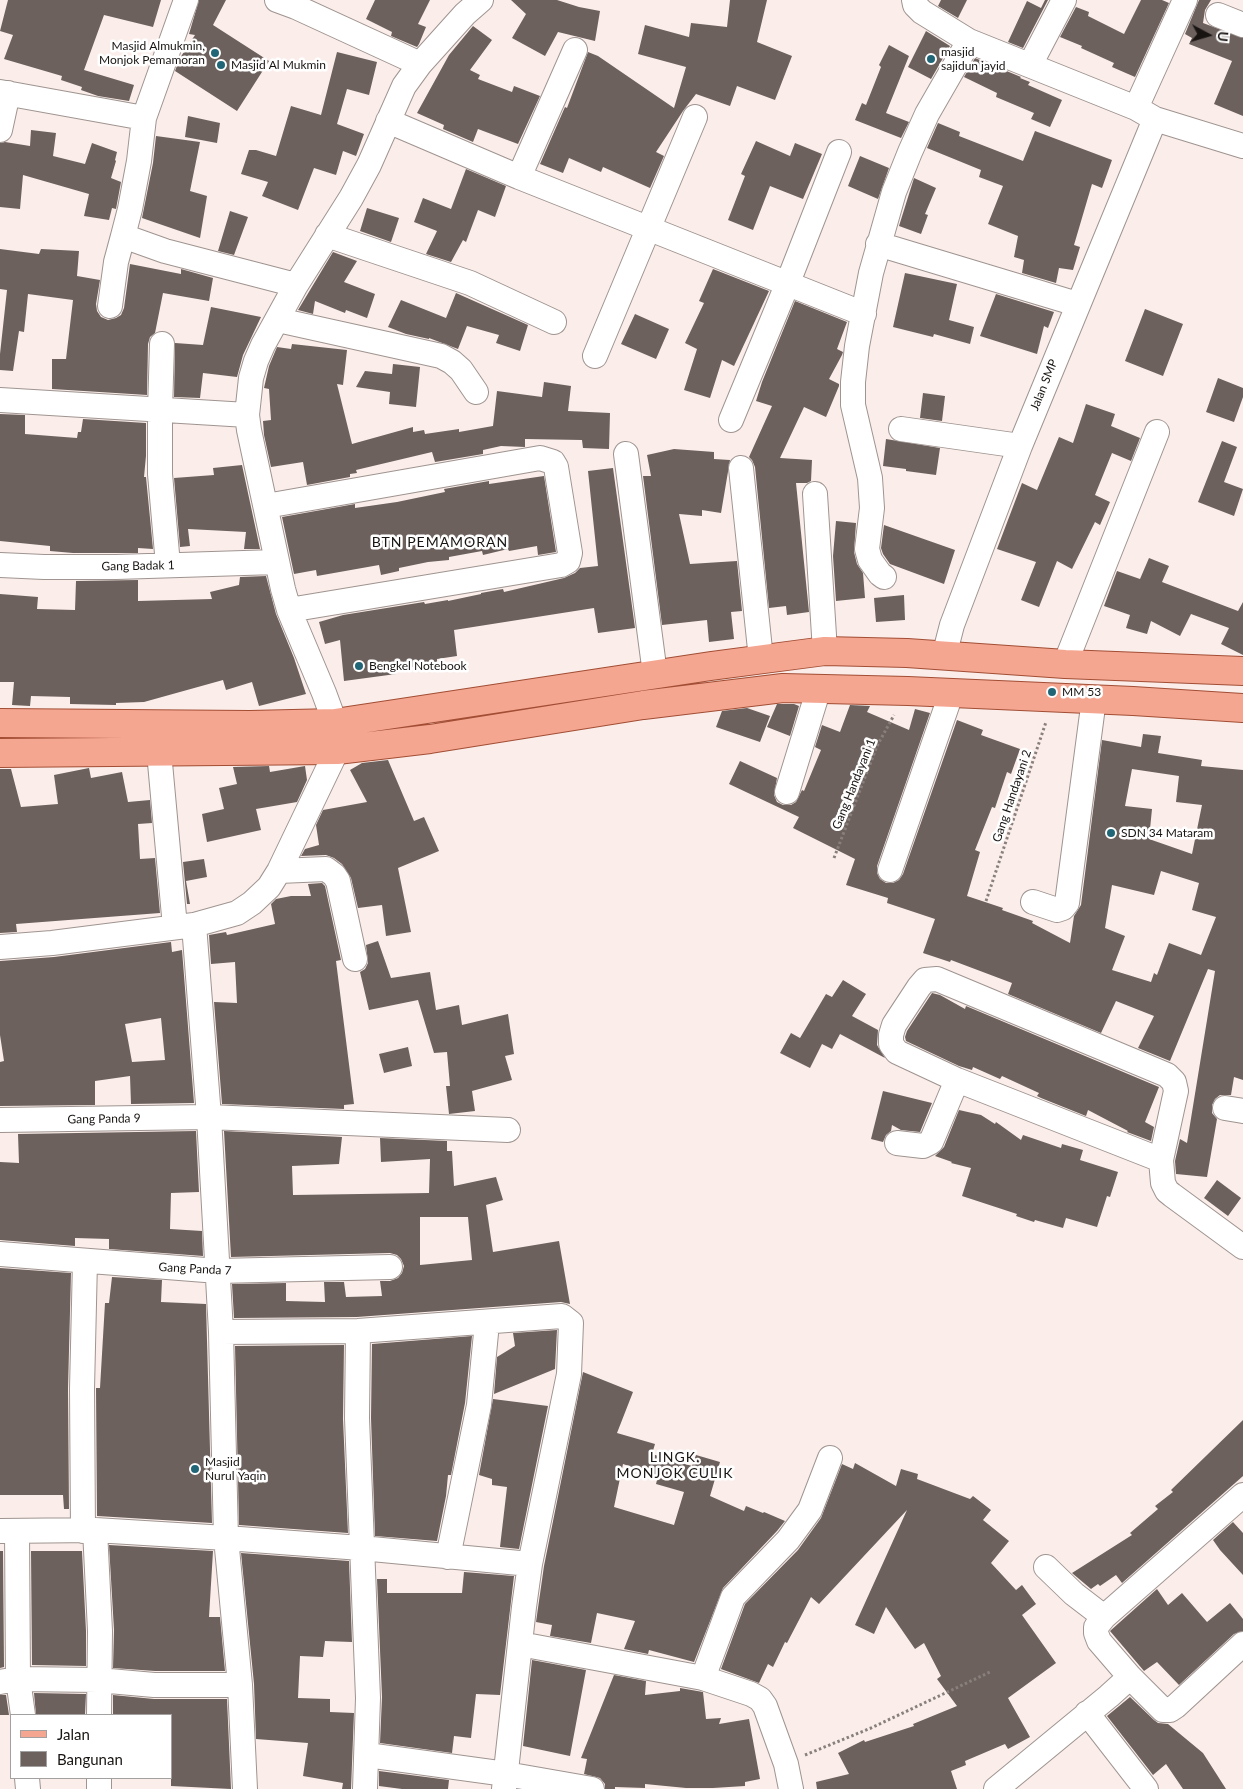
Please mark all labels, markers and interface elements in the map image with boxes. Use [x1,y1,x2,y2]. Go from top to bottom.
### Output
north arrow [1183,10,1233,60]
text: U [1214,31,1232,43]
place label: Masjid Almukmin, Monjok Pemamoran [99,39,205,67]
place label: masjid sajidun jayid [941,45,1006,73]
marker: Masjid Almukmin, Monjok Pemamoran [209,47,221,59]
marker: masjid sajidun jayid [925,53,937,65]
place label: Masjid Al Mukmin [231,58,326,72]
marker: Masjid Al Mukmin [215,59,227,71]
street label: Jalan SMP [1027,357,1061,413]
district label: BTN PEMAMORAN [370,534,510,550]
street label: Gang Badak 1 [101,558,175,574]
place label: Bengkel Notebook [369,659,467,673]
marker: Bengkel Notebook [353,660,365,672]
place label: MM 53 [1062,685,1101,699]
marker: MM 53 [1046,686,1058,698]
street label: Gang Handayani 1 [829,737,879,831]
street label: Gang Handayani 2 [989,748,1035,844]
place label: SDN 34 Mataram [1121,826,1213,840]
marker: SDN 34 Mataram [1105,827,1117,839]
street label: Gang Panda 9 [67,1111,141,1127]
street label: Gang Panda 7 [158,1260,232,1278]
district label: LINGK. MONJOK CULIK [615,1449,735,1481]
place label: Masjid Nurul Yaqin [205,1455,266,1483]
marker: Masjid Nurul Yaqin [189,1463,201,1475]
legend [10,1714,172,1779]
text: Jalan [57,1725,90,1743]
text: Bangunan [57,1750,123,1768]

